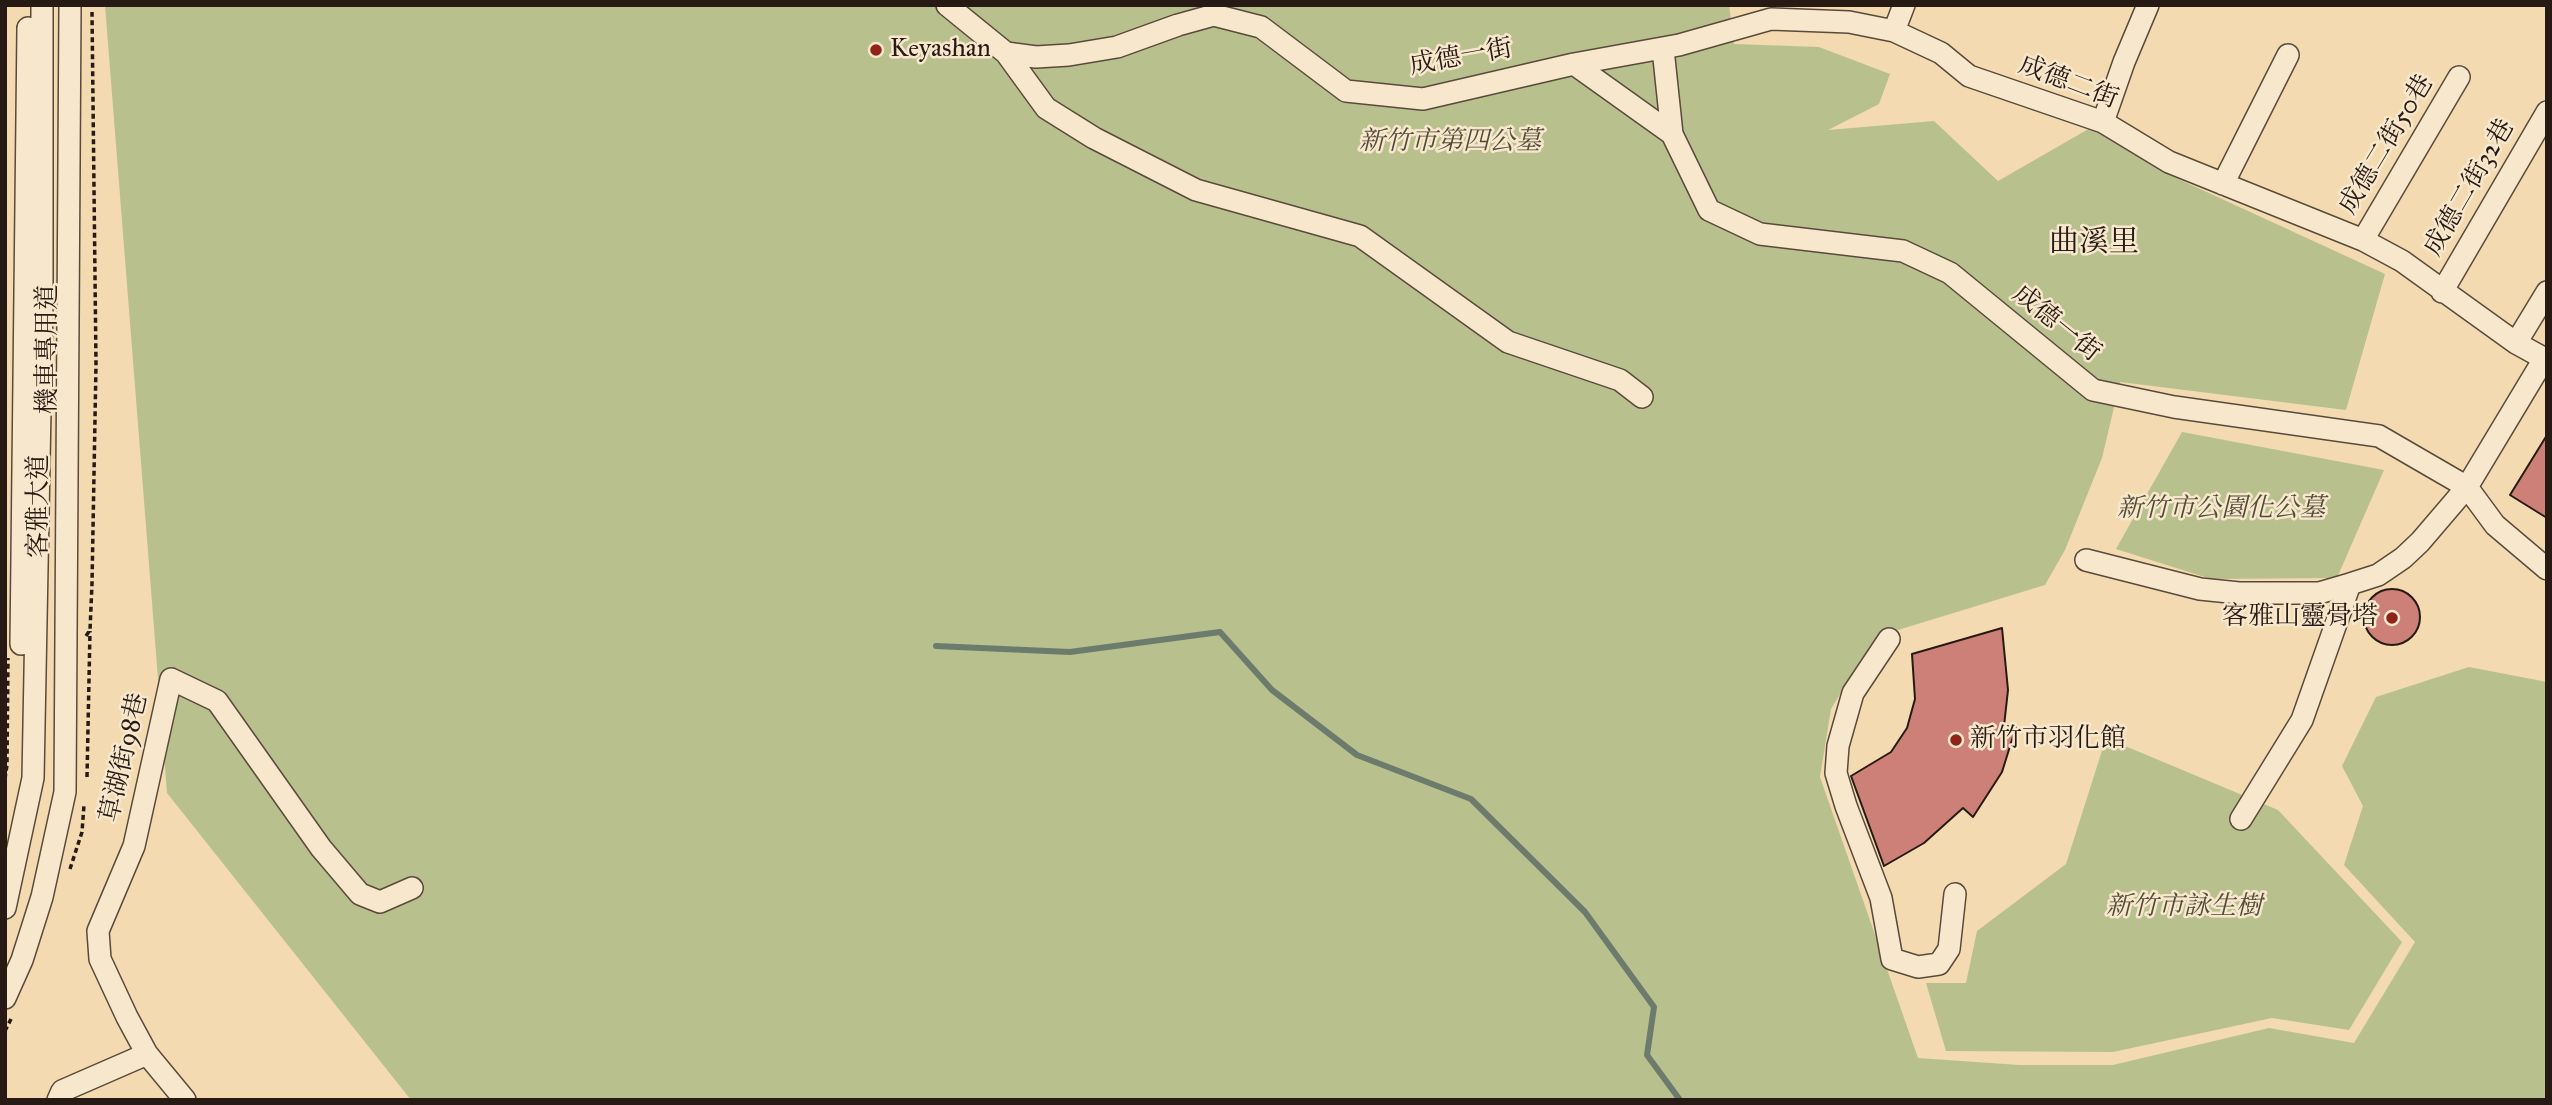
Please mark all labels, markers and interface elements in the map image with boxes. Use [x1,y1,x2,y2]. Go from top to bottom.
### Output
place label: Keyashan [890,34,991,66]
street label: 成德一街 [1407,34,1515,82]
marker: Keyashan [868,42,884,58]
street label: 成德二街 [2014,50,2122,116]
street label: 成德二街50巷 [2333,70,2441,220]
street label: 成德二街32巷 [2418,114,2522,262]
park label: 新竹市第四公墓 [1359,127,1541,159]
district label: 曲溪里 [2049,226,2139,262]
street label: 成德一街 [2006,279,2106,369]
street label: 機車專用道 [33,284,65,414]
street label: 客雅大道 [24,454,56,558]
park label: 新竹市公園化公墓 [2117,494,2325,526]
place label: 客雅山靈骨塔 [2222,602,2378,634]
marker: 客雅山靈骨塔 [2384,610,2400,626]
street label: 草湖街98巷 [95,690,155,826]
place label: 新竹市羽化館 [1970,724,2126,756]
marker: 新竹市羽化館 [1948,732,1964,748]
park label: 新竹市詠生樹 [2106,892,2262,924]

